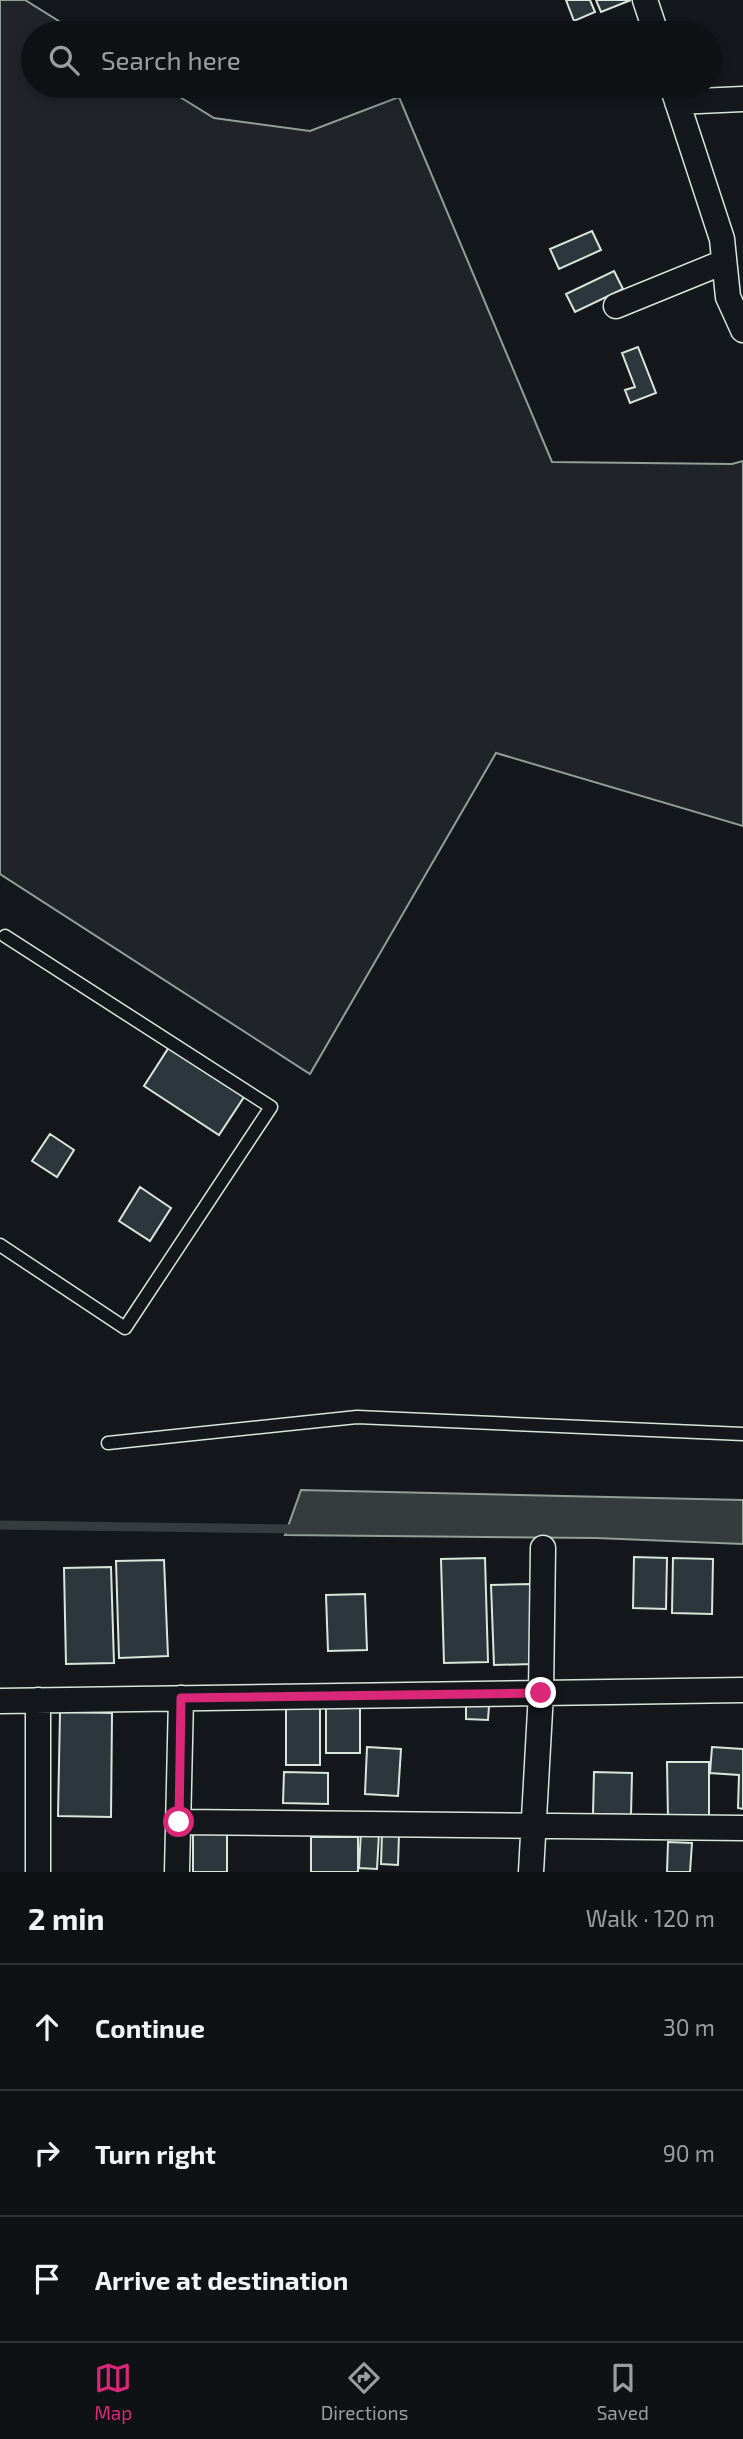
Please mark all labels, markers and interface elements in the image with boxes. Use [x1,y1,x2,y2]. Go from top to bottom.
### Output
search box [21,21,722,98]
icon: search [45,41,83,79]
text: Search here [101,44,241,75]
route end [525,1677,556,1708]
route start [163,1806,194,1837]
text: 2 min [28,1900,105,1936]
text: Walk · 120 m [586,1904,715,1932]
icon: ahead [28,2008,66,2046]
text: Continue [95,2012,205,2043]
text: 30 m [663,2013,715,2041]
icon: right [28,2134,66,2172]
text: Turn right [95,2138,216,2169]
text: 90 m [663,2139,715,2167]
icon: arrive [28,2260,66,2298]
text: Arrive at destination [95,2264,348,2295]
tab: Map [94,2359,132,2424]
tab: Directions [321,2359,408,2424]
tab: Saved [597,2359,649,2424]

